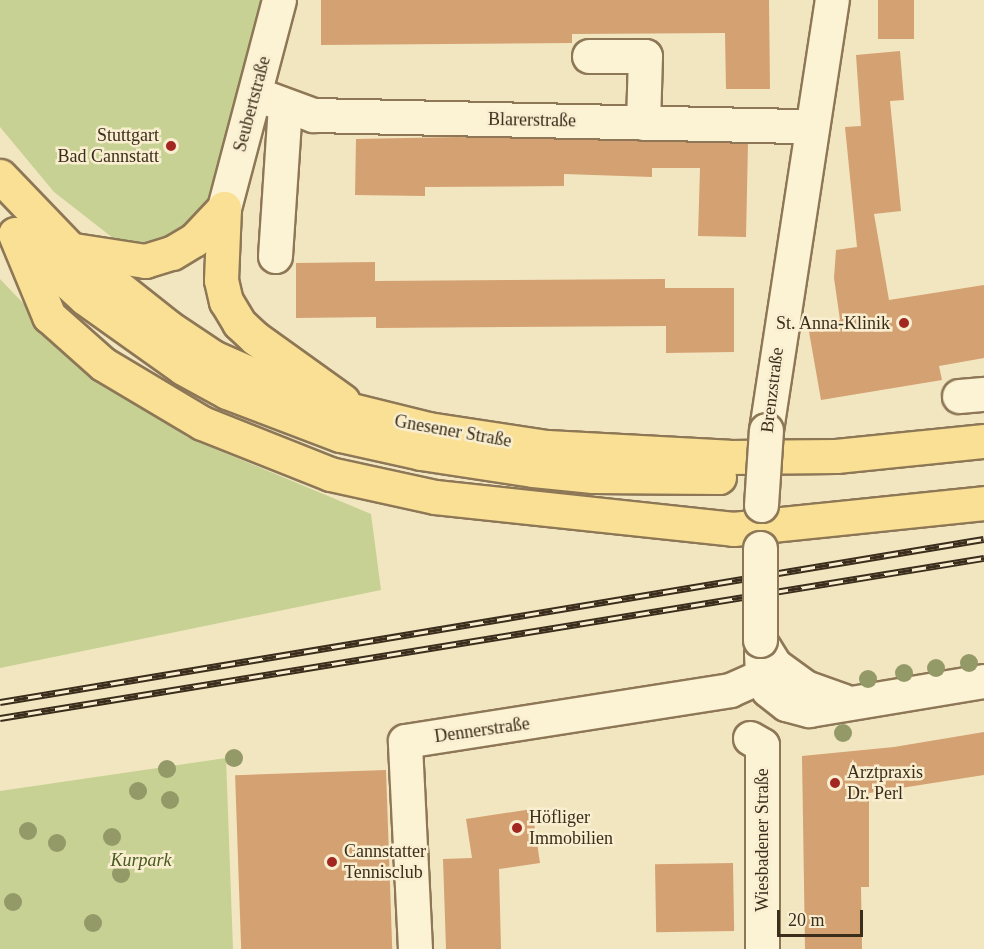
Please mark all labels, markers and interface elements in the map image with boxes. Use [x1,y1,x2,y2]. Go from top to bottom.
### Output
street label: Seubertstraße [229,54,275,154]
street label: Blarerstraße [488,108,576,132]
place label: Stuttgart Bad Cannstatt [58,125,159,168]
marker: Stuttgart Bad Cannstatt [164,139,178,153]
place label: St. Anna-Klinik [775,312,890,334]
marker: St. Anna-Klinik [895,314,913,332]
street label: Brenzstraße [756,346,788,434]
street label: Gnesener Straße [393,410,513,452]
street label: Dennerstraße [433,713,531,747]
place label: Arztpraxis Dr. Perl [847,762,923,804]
street label: Wiesbadener Straße [751,768,773,912]
marker: Arztpraxis Dr. Perl [828,776,842,790]
place label: Höfliger Immobilien [529,807,613,850]
marker: Höfliger Immobilien [510,821,524,835]
place label: Cannstatter Tennisclub [344,841,426,884]
park label: Kurpark [110,849,172,871]
marker: Cannstatter Tennisclub [325,855,339,869]
scale bar [780,898,866,936]
text: 20 m [788,910,825,930]

